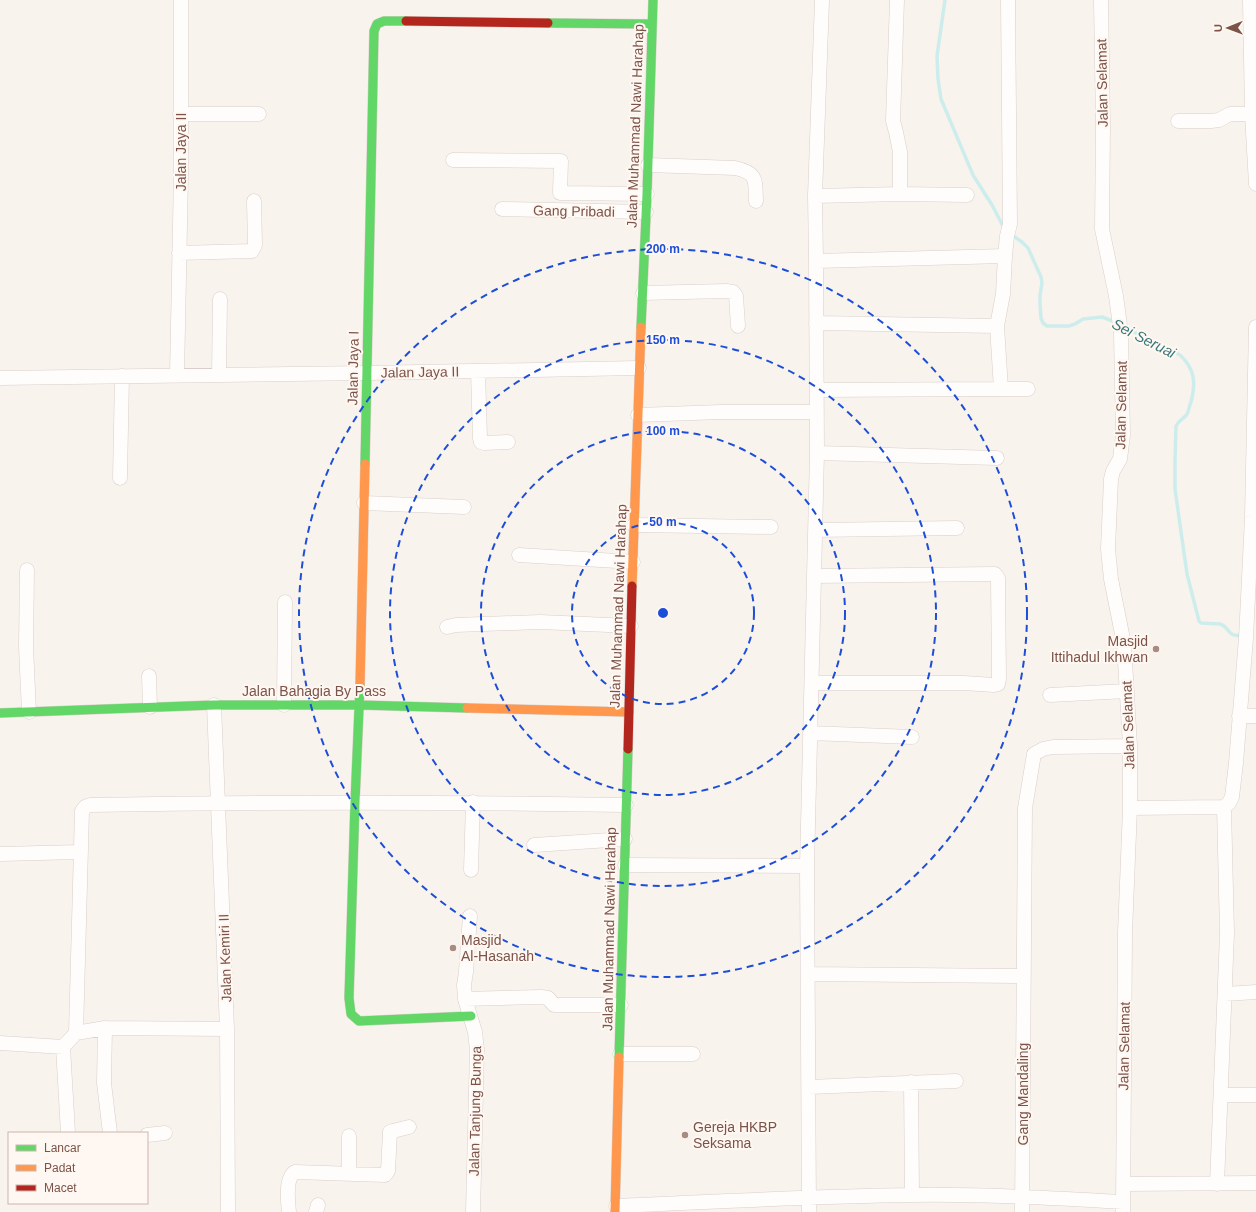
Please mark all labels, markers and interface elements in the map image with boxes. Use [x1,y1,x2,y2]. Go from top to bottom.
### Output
north arrow [1208,8,1248,48]
street label: Jalan Muhammad Nawi Harahap [623,24,647,228]
text: U [1212,24,1224,32]
street label: Jalan Selamat [1093,38,1111,127]
street label: Jalan Jaya II [173,113,189,191]
street label: Gang Pribadi [533,202,615,220]
text: 200 m [646,242,680,256]
water label: Sei Seruai [1109,315,1179,362]
street label: Jalan Jaya I [344,331,362,405]
text: 150 m [646,333,680,347]
street label: Jalan Selamat [1112,360,1130,449]
street label: Jalan Jaya II [381,363,459,381]
text: 100 m [646,424,680,438]
street label: Jalan Muhammad Nawi Harahap [606,504,630,708]
text: 50 m [649,515,677,529]
centre of rings [656,606,670,620]
place label: Masjid Ittihadul Ikhwan [1051,633,1148,665]
marker: Masjid Ittihadul Ikhwan [1151,644,1161,654]
street label: Jalan Selamat [1118,680,1138,770]
street label: Jalan Bahagia By Pass [242,683,386,699]
street label: Jalan Muhammad Nawi Harahap [599,827,619,1031]
street label: Jalan Kemiri II [215,913,235,1003]
place label: Masjid Al-Hasanah [461,932,534,964]
marker: Masjid Al-Hasanah [448,943,458,953]
street label: Jalan Selamat [1115,1001,1133,1090]
street label: Gang Mandaling [1015,1043,1031,1145]
street label: Jalan Tanjung Bunga [466,1045,484,1176]
place label: Gereja HKBP Seksama [693,1119,777,1151]
marker: Gereja HKBP Seksama [680,1130,690,1140]
legend [8,1132,148,1204]
text: Lancar [44,1141,81,1155]
text: Padat [44,1161,76,1175]
text: Macet [44,1181,77,1195]

